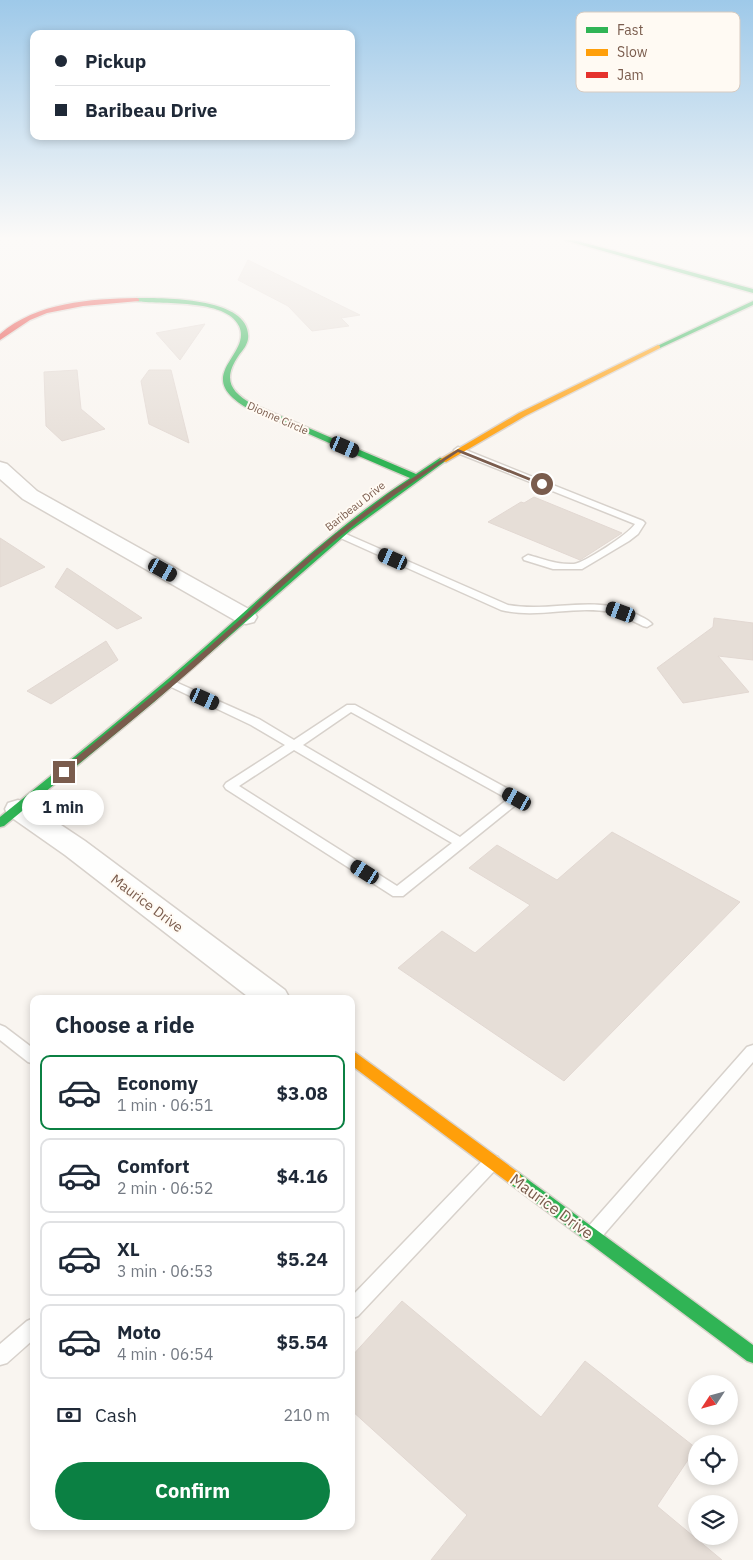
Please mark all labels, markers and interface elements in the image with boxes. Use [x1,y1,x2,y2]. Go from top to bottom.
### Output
legend [576,12,740,92]
text: Fast [617,21,643,39]
text: Slow [617,43,648,61]
text: Pickup [85,49,146,73]
text: Jam [617,66,644,84]
text: Baribeau Drive [85,98,218,122]
street label: Dionne Circle [245,398,311,438]
car [328,434,361,460]
route start [531,473,553,495]
street label: Baribeau Drive [322,478,388,534]
car [376,546,409,572]
car [146,556,179,584]
car [604,600,637,624]
car [188,686,221,712]
route end [53,761,75,783]
car [500,785,533,813]
callout: 1 min [23,790,105,824]
text: 1 min [42,797,84,817]
car [348,858,381,886]
street label: Maurice Drive [107,870,187,936]
text: Choose a ride [55,1010,195,1039]
icon: car [57,1070,102,1115]
text: Economy [117,1071,198,1095]
text: $3.08 [276,1081,328,1105]
text: 1 min · 06:51 [117,1095,213,1115]
icon: car [57,1153,102,1198]
text: Comfort [117,1154,190,1178]
text: $4.16 [276,1164,328,1188]
street label: Maurice Drive [506,1169,598,1243]
text: 2 min · 06:52 [117,1178,213,1198]
icon: car [57,1236,102,1281]
text: XL [117,1237,140,1261]
text: $5.24 [276,1247,328,1271]
text: 3 min · 06:53 [117,1261,213,1281]
icon: car [57,1319,102,1364]
text: Moto [117,1320,161,1344]
text: $5.54 [276,1330,328,1354]
text: 4 min · 06:54 [117,1344,213,1364]
north arrow [688,1375,738,1425]
map controls [688,1375,738,1545]
icon: cash [55,1401,83,1429]
text: Cash [95,1403,137,1427]
text: 210 m [283,1405,330,1425]
button: locate [688,1435,738,1485]
button: Confirm [55,1462,330,1520]
button: layers [688,1495,738,1545]

